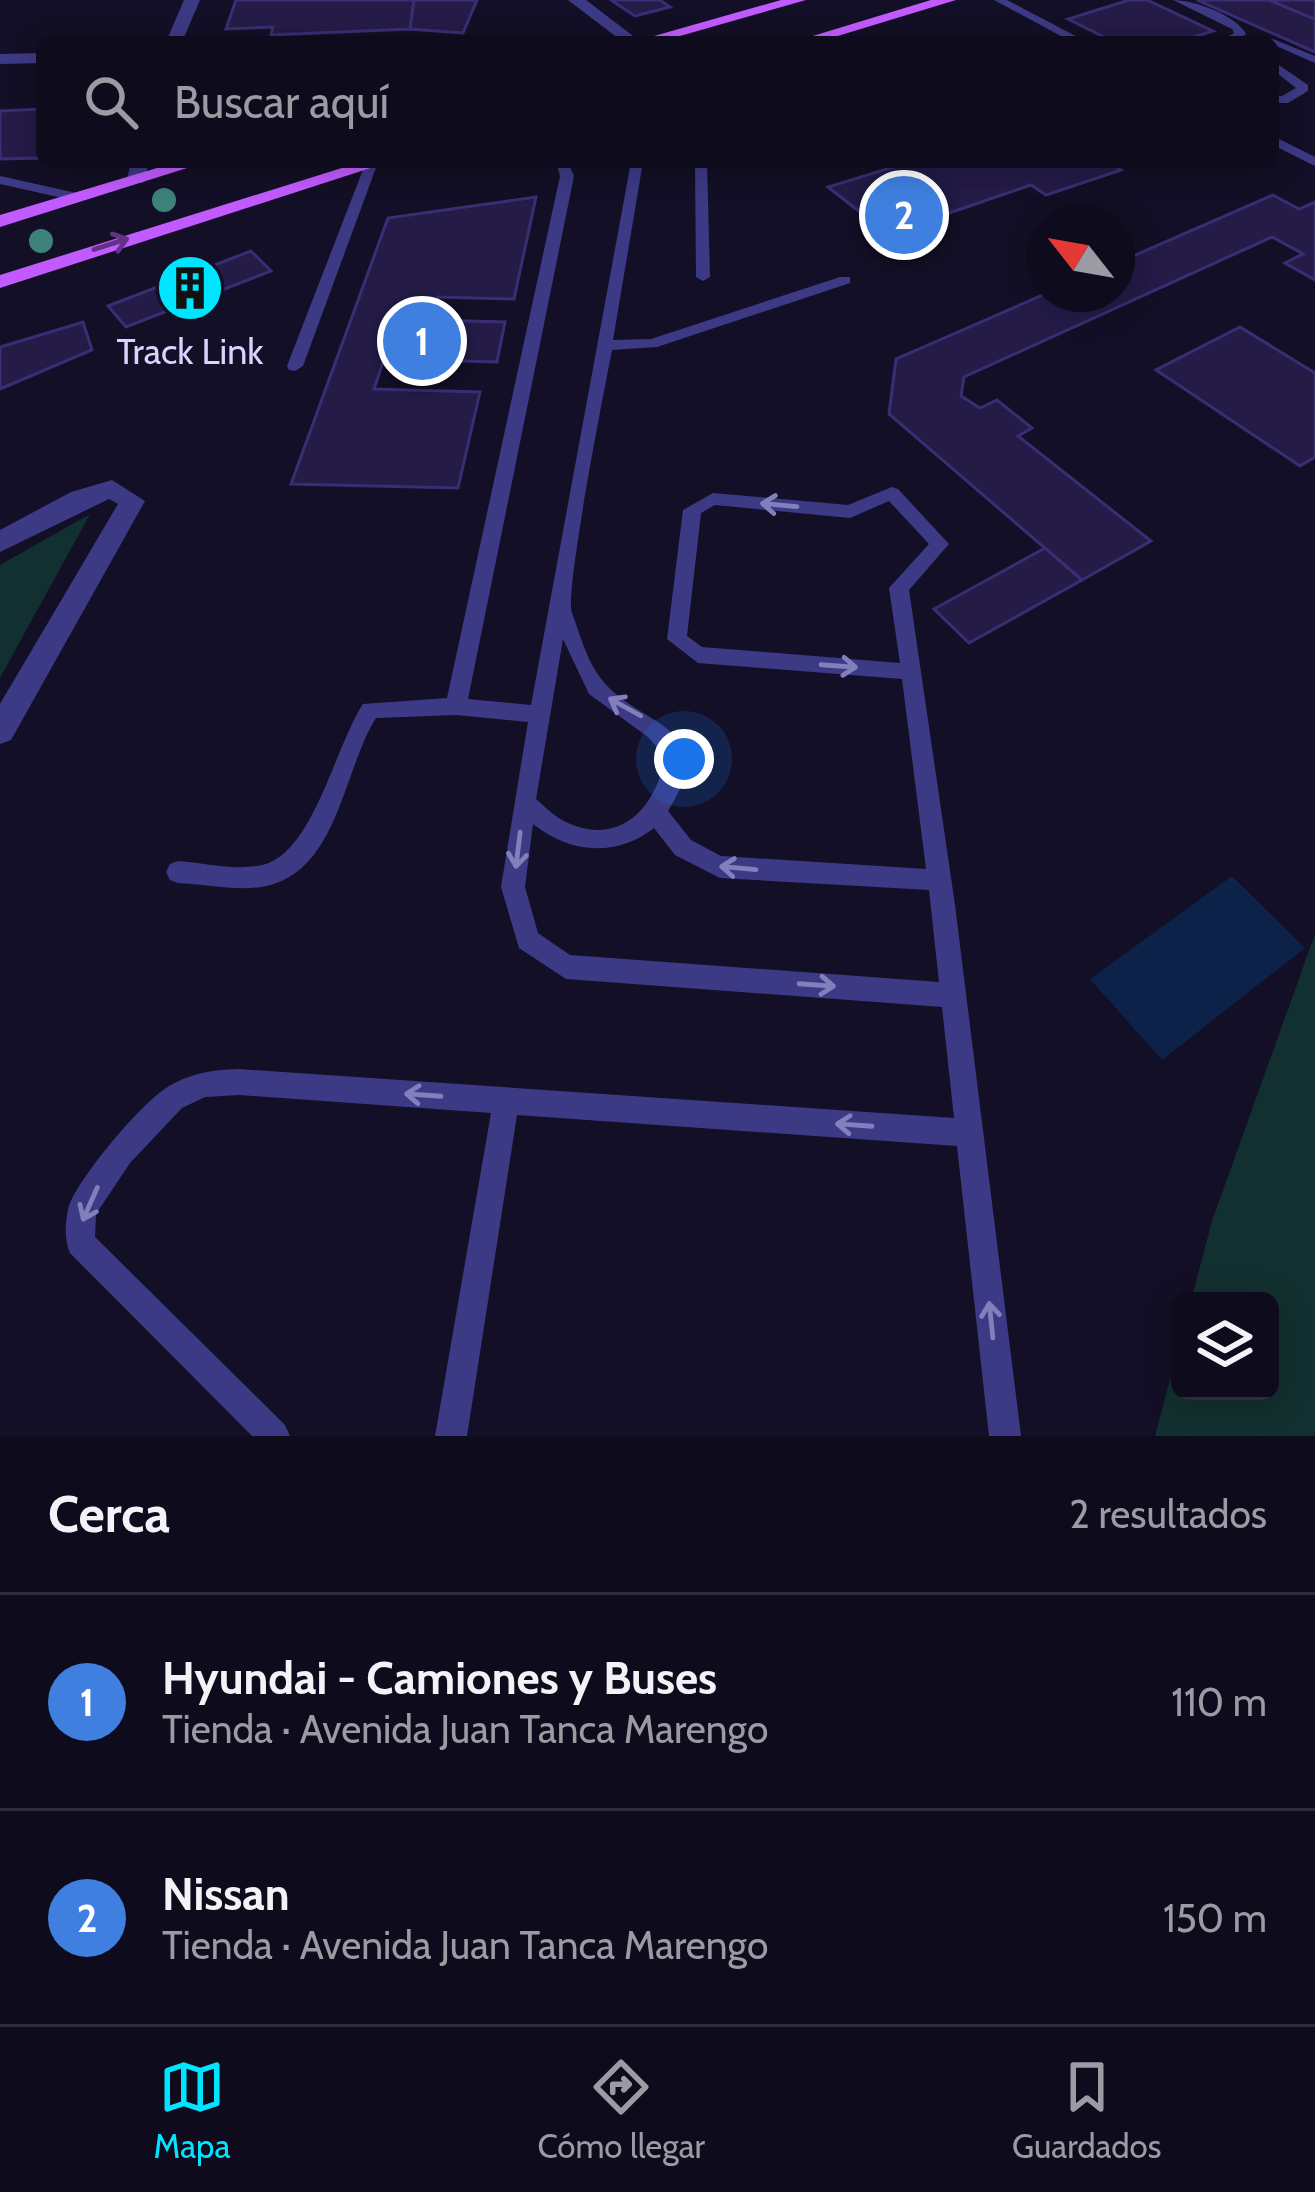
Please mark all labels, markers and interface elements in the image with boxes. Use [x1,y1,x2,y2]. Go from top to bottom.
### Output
search box [36,36,1279,168]
icon: search [78,69,144,135]
text: Buscar aquí [174,75,389,129]
pin: 2 [865,170,943,260]
north arrow [1027,204,1135,312]
one-way arrow [91,232,129,254]
building icon: Track Link [155,253,225,323]
pin: 1 [383,296,461,386]
place label: Track Link [117,329,264,373]
one-way arrow [760,493,799,516]
one-way arrow [819,655,858,678]
one-way arrow [608,695,643,718]
your location [654,729,714,789]
one-way arrow [506,830,529,869]
one-way arrow [719,856,758,879]
one-way arrow [797,973,836,996]
one-way arrow [404,1083,443,1106]
one-way arrow [835,1114,874,1137]
one-way arrow [77,1186,99,1222]
map controls [1171,1292,1279,1400]
button: layers [1171,1292,1279,1400]
one-way arrow [979,1301,1001,1340]
text: Cerca [48,1483,170,1545]
text: 2 resultados [1069,1490,1267,1538]
text: Hyundai - Camiones y Buses [162,1651,717,1705]
text: 1 [80,1678,94,1726]
text: 110 m [1171,1678,1267,1726]
text: Tienda · Avenida Juan Tanca Marengo [162,1705,768,1753]
text: Nissan [162,1867,290,1921]
text: 2 [77,1894,97,1942]
text: 150 m [1163,1894,1267,1942]
text: Tienda · Avenida Juan Tanca Marengo [162,1921,768,1969]
tab: Mapa [154,2054,230,2166]
tab: Cómo llegar [537,2054,705,2166]
tab: Guardados [1012,2054,1161,2166]

